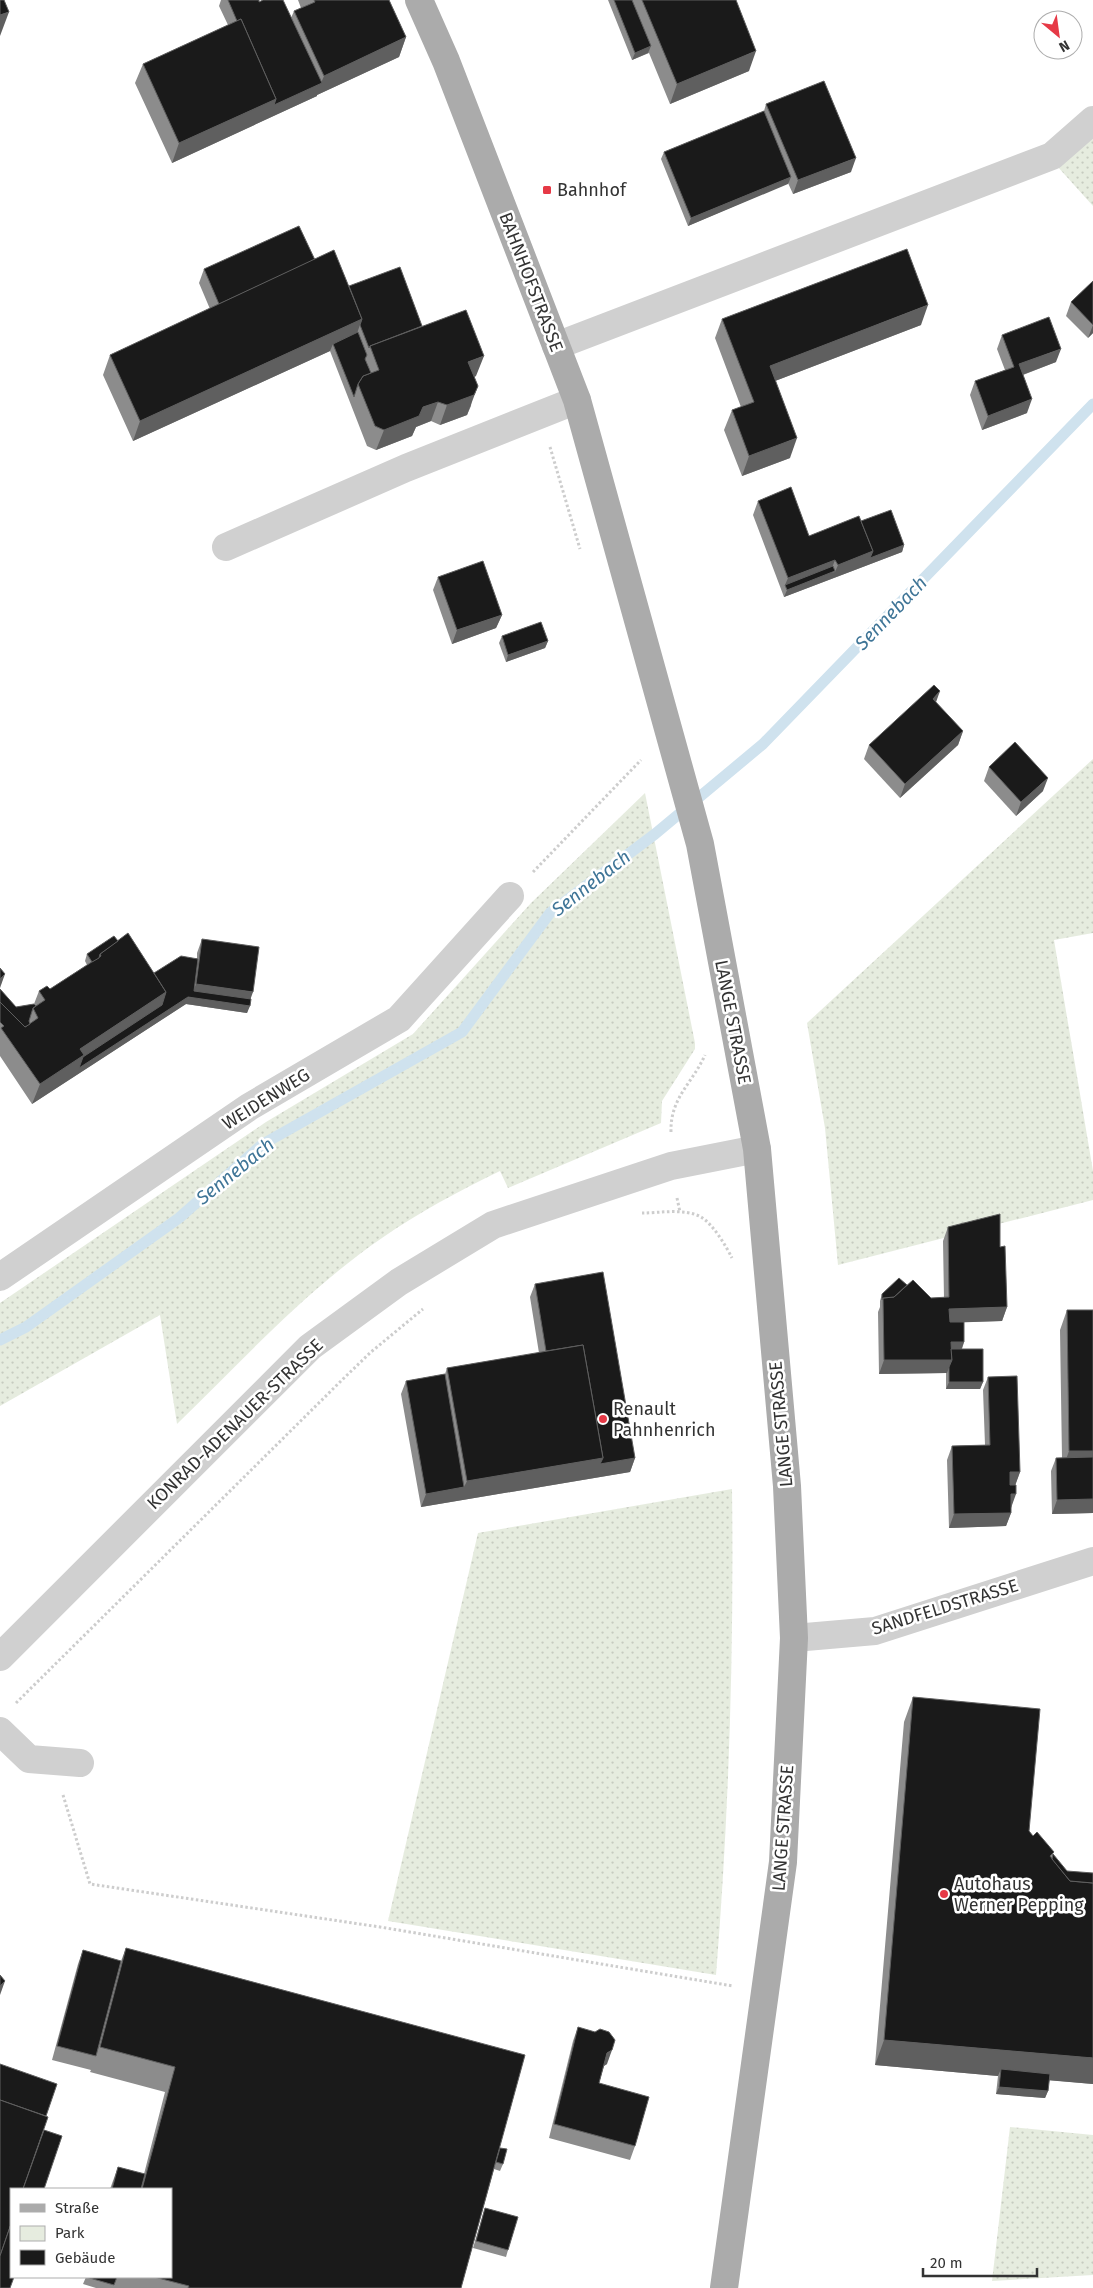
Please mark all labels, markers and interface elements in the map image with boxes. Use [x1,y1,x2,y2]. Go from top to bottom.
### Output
north arrow [1033,10,1083,60]
text: N [1056,36,1072,56]
place label: Bahnhof [557,179,628,201]
marker: Bahnhof [541,184,553,196]
street label: BAHNHOFSTRASSE [494,209,568,355]
water label: Sennebach [849,571,932,655]
water label: Sennebach [546,845,635,922]
street label: LANGE STRASSE [710,958,756,1086]
street label: WEIDENWEG [218,1063,314,1135]
water label: Sennebach [191,1133,279,1210]
street label: KONRAD-ADENAUER-STRASSE [142,1334,328,1514]
street label: LANGE STRASSE [765,1360,797,1488]
place label: Renault Pahnhenrich [613,1398,715,1441]
marker: Renault Pahnhenrich [597,1413,609,1425]
street label: SANDFELDSTRASSE [869,1574,1021,1640]
street label: LANGE STRASSE [768,1764,798,1892]
place label: Autohaus Werner Pepping [954,1873,1084,1916]
marker: Autohaus Werner Pepping [938,1888,950,1900]
legend [10,2188,172,2278]
text: Straße [55,2199,99,2217]
text: Park [55,2224,85,2242]
scale bar [923,2246,1037,2278]
text: Gebäude [55,2249,115,2267]
text: 20 m [930,2254,963,2272]

